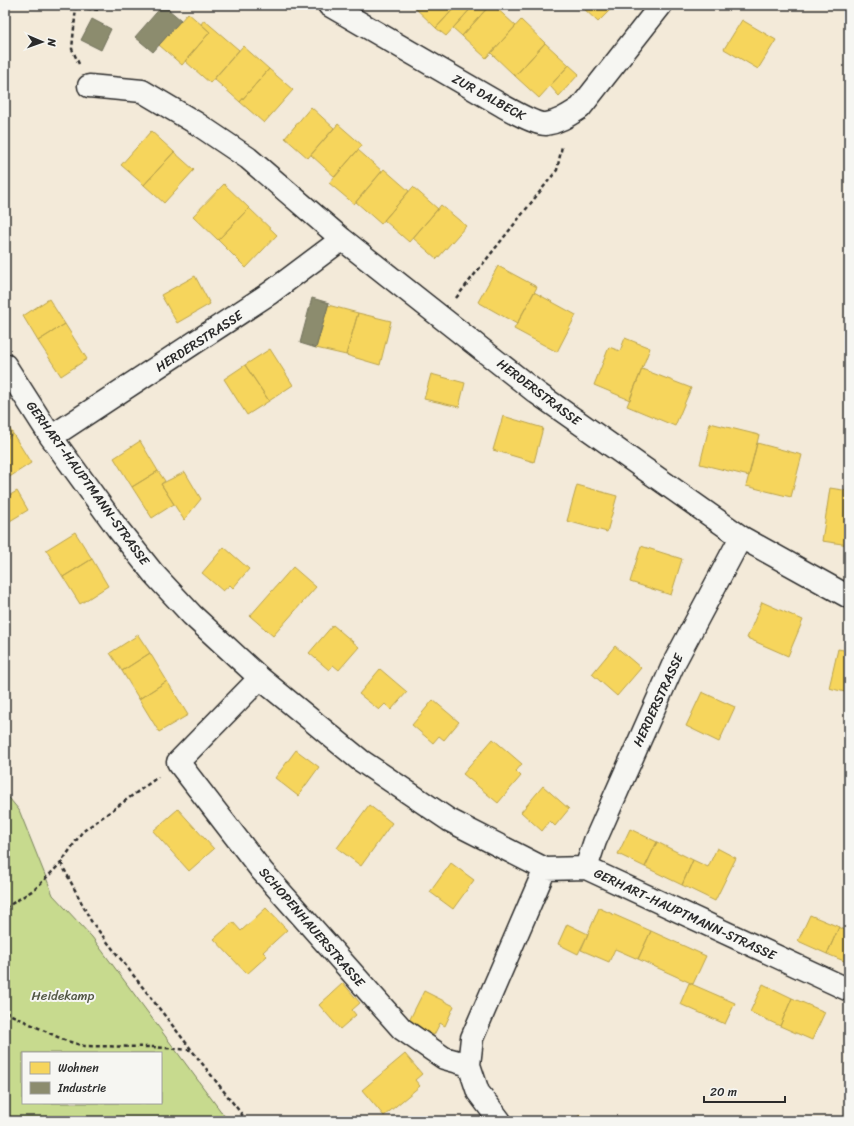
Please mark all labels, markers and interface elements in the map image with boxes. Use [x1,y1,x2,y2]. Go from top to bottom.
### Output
north arrow [22,22,62,62]
text: N [42,37,61,47]
street label: ZUR DALBECK [448,67,531,127]
street label: HERDERSTRASSE [151,304,248,378]
street label: HERDERSTRASSE [492,353,587,432]
street label: GERHART-HAUPTMANN-STRASSE [20,396,156,571]
street label: HERDERSTRASSE [626,649,690,750]
street label: SCHOPENHAUERSTRASSE [253,862,371,993]
street label: GERHART-HAUPTMANN-STRASSE [590,862,781,967]
park label: Heidekamp [32,984,95,1007]
legend [22,1052,162,1104]
text: Wohnen [58,1057,99,1079]
text: Industrie [57,1077,106,1099]
scale bar [704,1078,785,1104]
text: 20 m [710,1081,737,1103]

